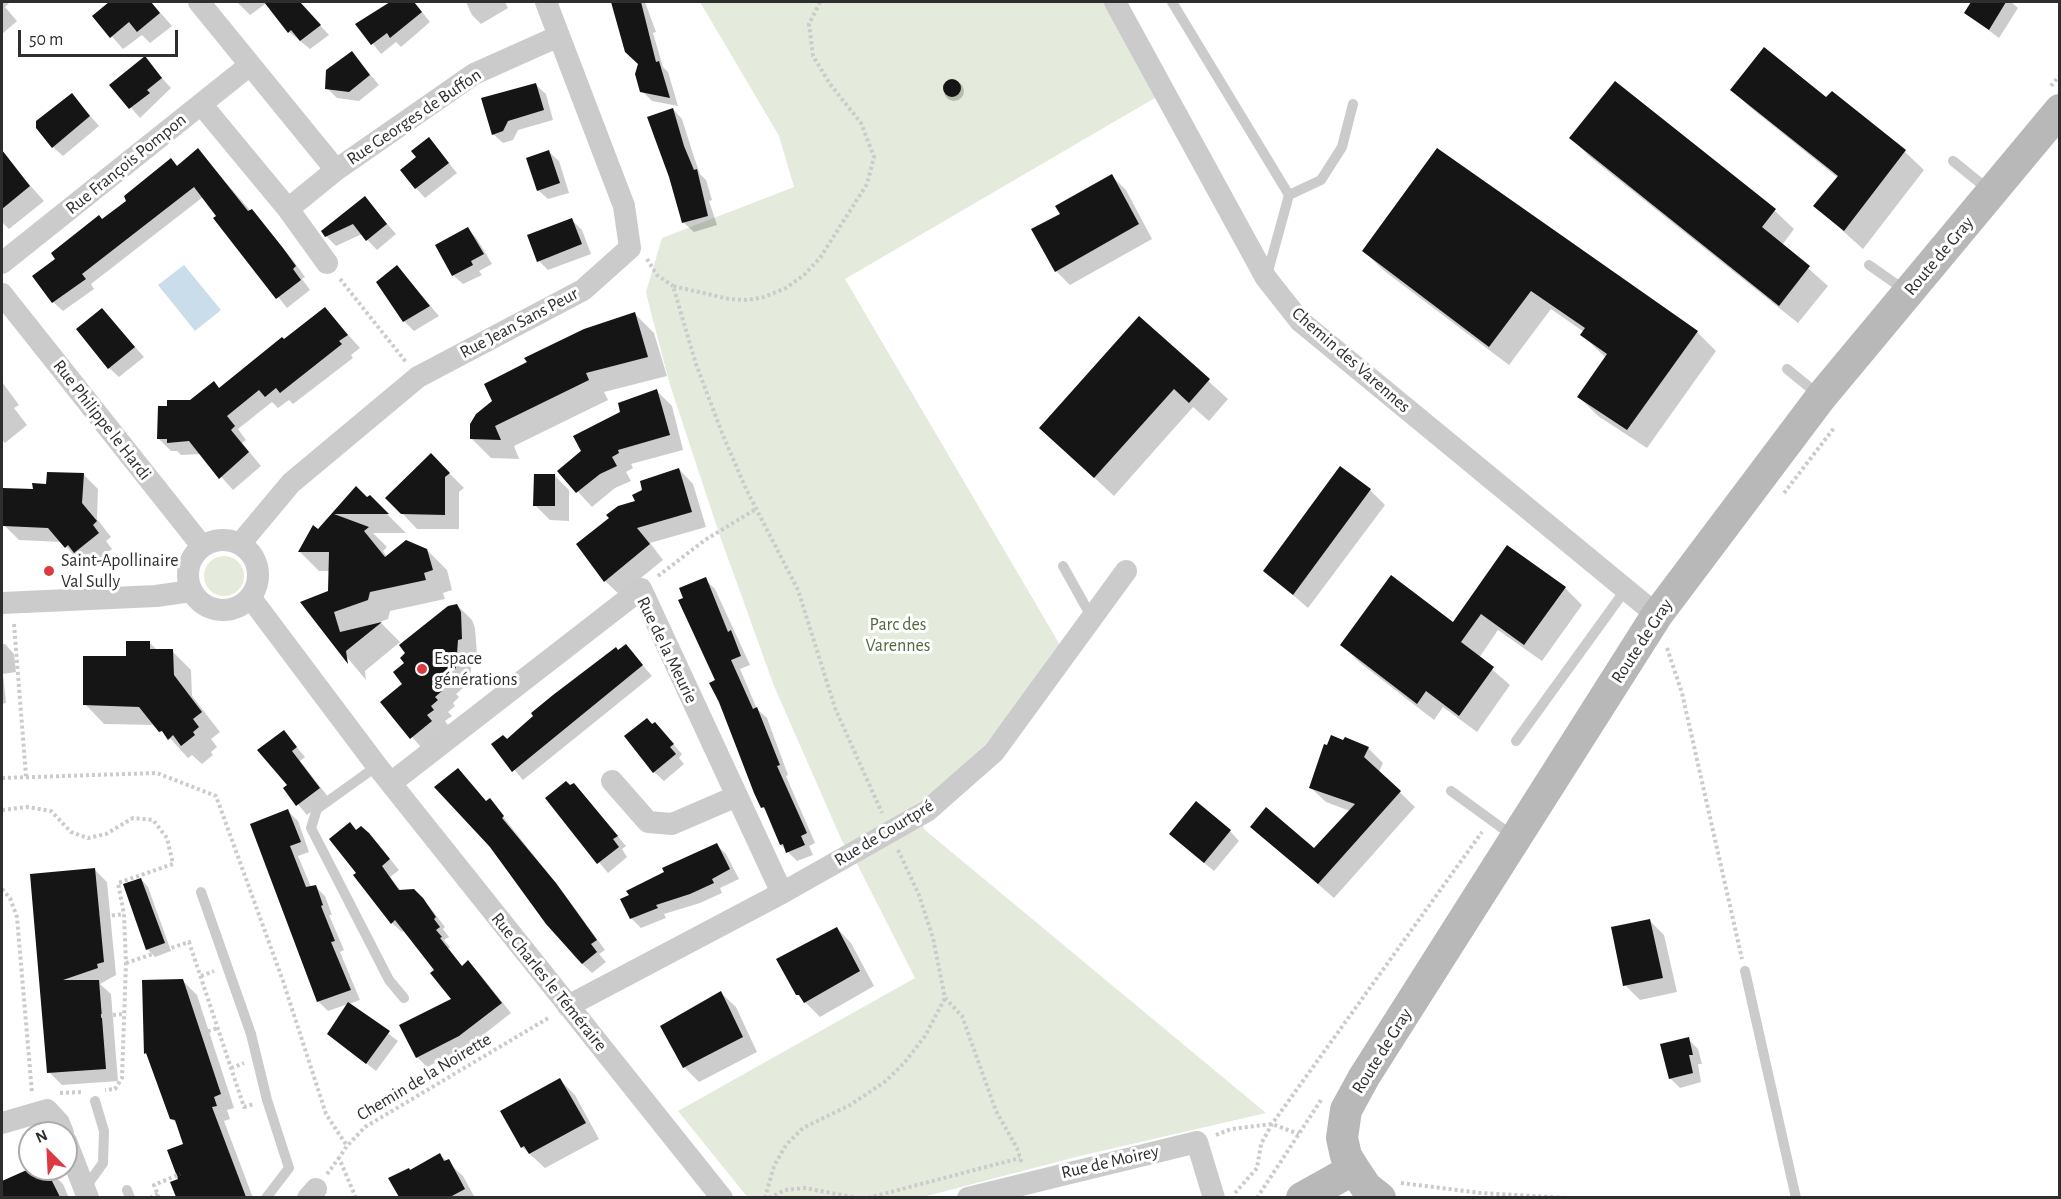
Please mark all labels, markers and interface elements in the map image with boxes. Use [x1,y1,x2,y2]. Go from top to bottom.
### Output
scale bar [21,18,182,56]
text: 50 m [29,31,63,49]
street label: Rue Georges de Buffon [343,64,485,170]
street label: Rue François Pompon [61,109,191,219]
street label: Route de Gray [1900,212,1978,300]
street label: Rue Jean Sans Peur [456,283,582,363]
street label: Chemin des Varennes [1287,303,1415,417]
street label: Rue Philippe le Hardi [48,356,156,484]
place label: Saint-Apollinaire Val Sully [61,550,179,592]
marker: Saint-Apollinaire Val Sully [42,564,56,578]
street label: Rue de la Meurie [632,593,702,707]
street label: Route de Gray [1607,595,1677,687]
park label: Parc des Varennes [866,614,930,656]
place label: Espace générations [434,648,517,690]
marker: Espace générations [415,662,429,676]
street label: Rue de Courtpré [830,795,938,871]
street label: Rue Charles le Téméraire [487,908,611,1056]
street label: Route de Gray [1347,1004,1417,1098]
street label: Chemin de la Noirette [353,1028,495,1126]
north arrow [18,1121,78,1181]
text: N [33,1127,50,1146]
street label: Rue de Moirey [1059,1140,1161,1184]

